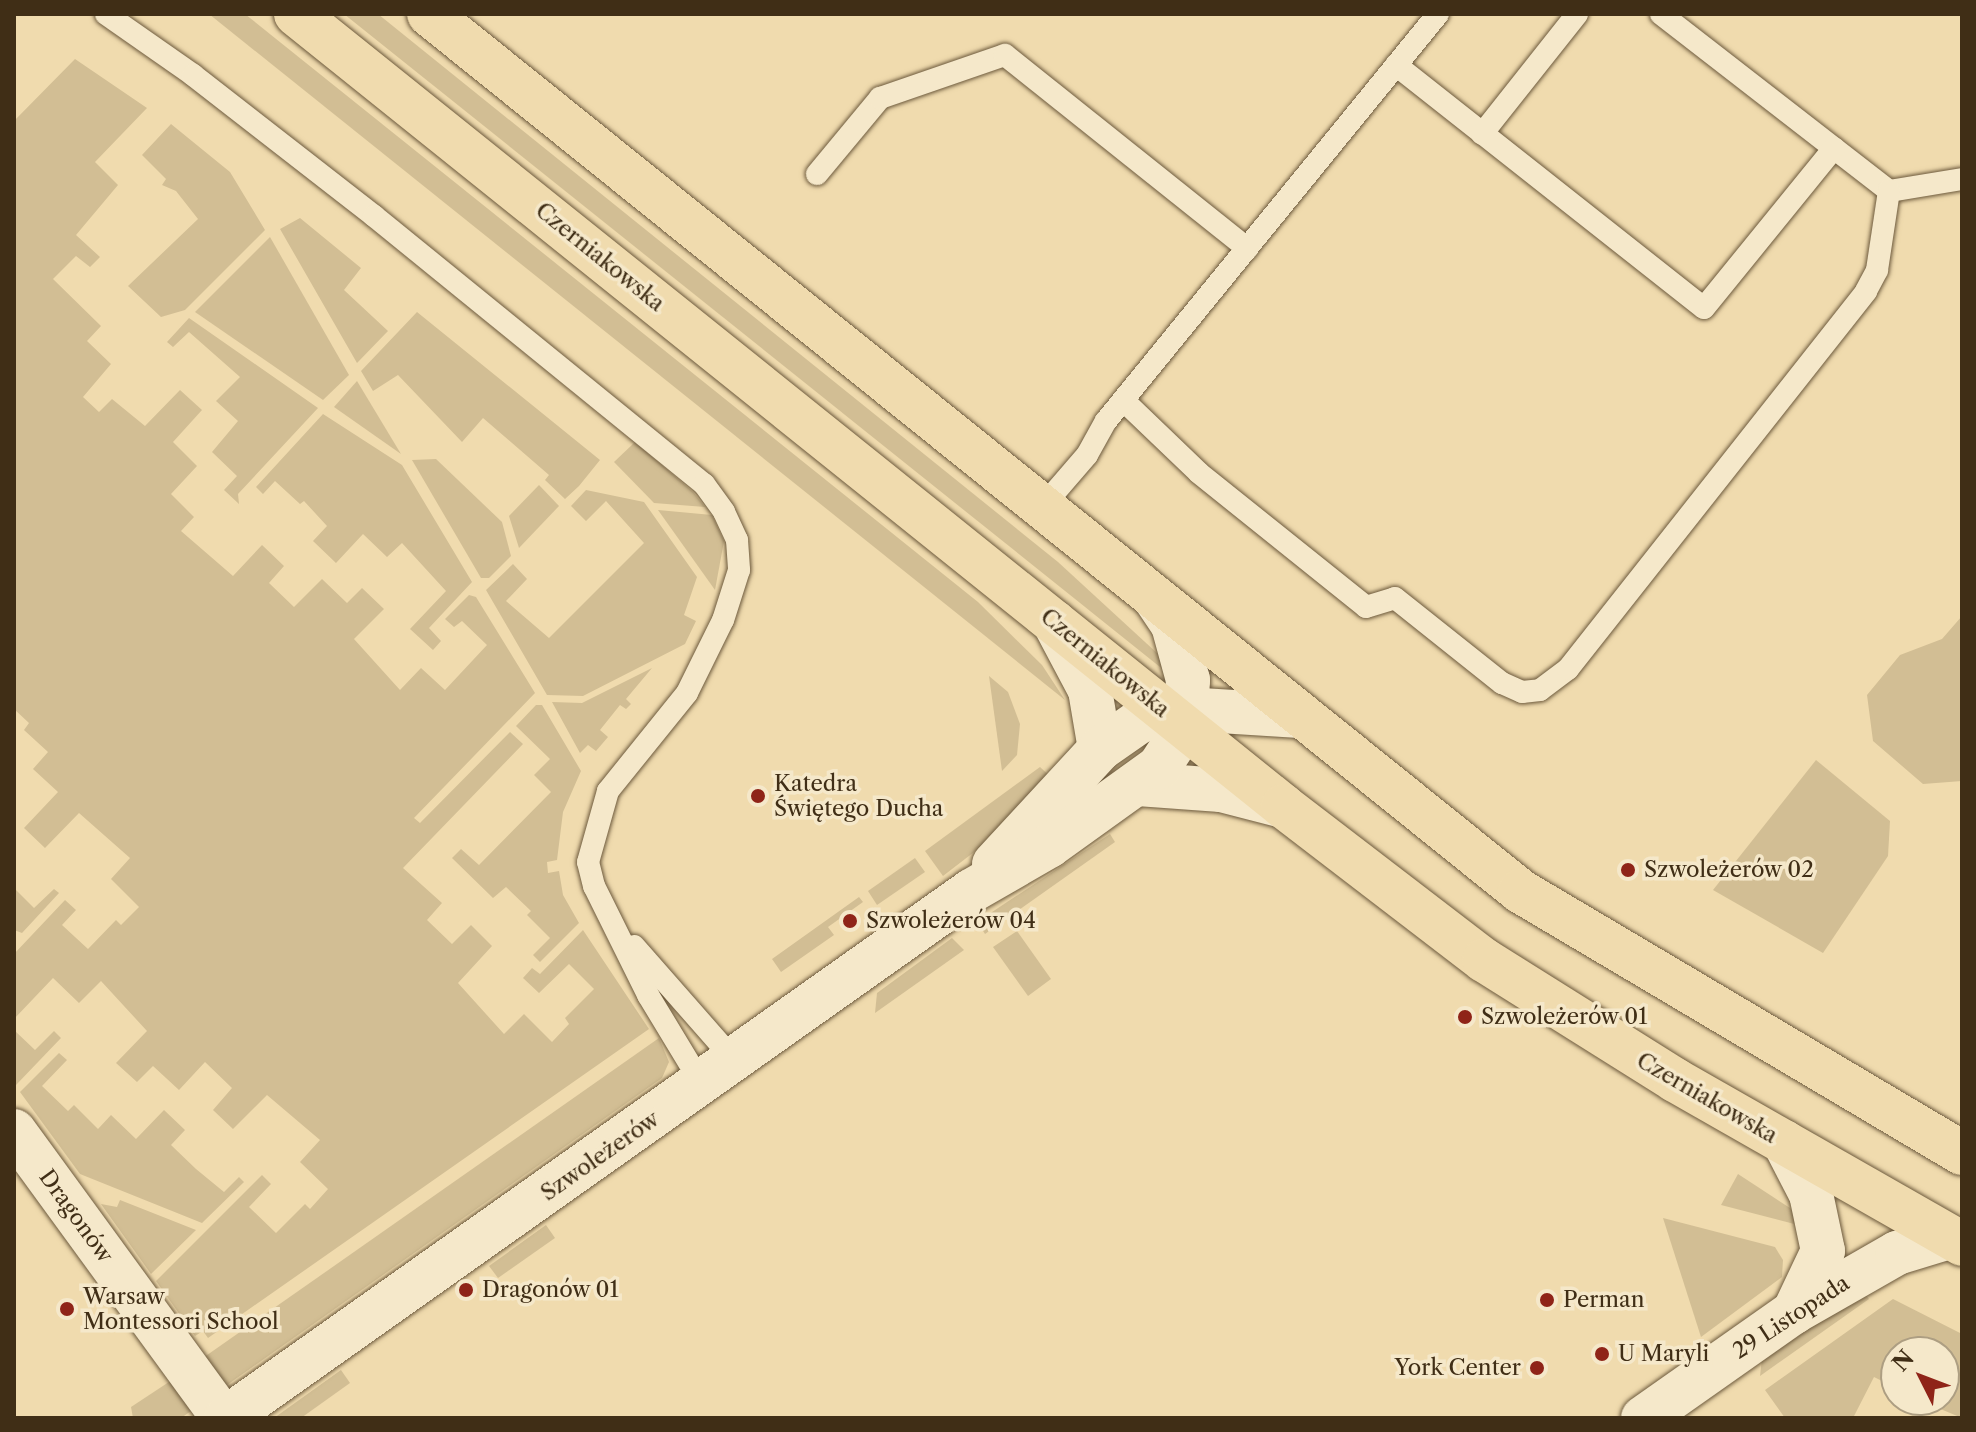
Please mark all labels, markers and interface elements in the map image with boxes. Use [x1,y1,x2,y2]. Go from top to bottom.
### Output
street label: Czerniakowska [530,197,670,317]
street label: Czerniakowska [1035,603,1175,723]
place label: Katedra Świętego Ducha [774,770,943,822]
marker: Katedra Świętego Ducha [749,787,767,805]
place label: Szwoleżerów 02 [1644,857,1815,883]
marker: Szwoleżerów 02 [1619,861,1637,879]
place label: Szwoleżerów 04 [866,908,1037,934]
marker: Szwoleżerów 04 [841,912,859,930]
place label: Szwoleżerów 01 [1481,1004,1648,1030]
marker: Szwoleżerów 01 [1456,1008,1474,1026]
street label: Czerniakowska [1632,1047,1782,1149]
street label: Szwoleżerów [536,1106,664,1206]
street label: Dragonów [33,1164,119,1268]
street label: 29 Listopada [1728,1270,1854,1364]
place label: Dragonów 01 [482,1277,619,1303]
marker: Dragonów 01 [457,1281,475,1299]
place label: Warsaw Montessori School [83,1283,279,1334]
place label: Perman [1563,1287,1644,1313]
marker: Perman [1538,1291,1556,1309]
marker: Warsaw Montessori School [58,1300,76,1318]
north arrow [1880,1336,1960,1416]
place label: U Maryli [1618,1341,1709,1367]
marker: U Maryli [1593,1345,1611,1363]
text: N [1887,1345,1920,1377]
place label: York Center [1394,1355,1521,1381]
marker: York Center [1528,1359,1546,1377]

